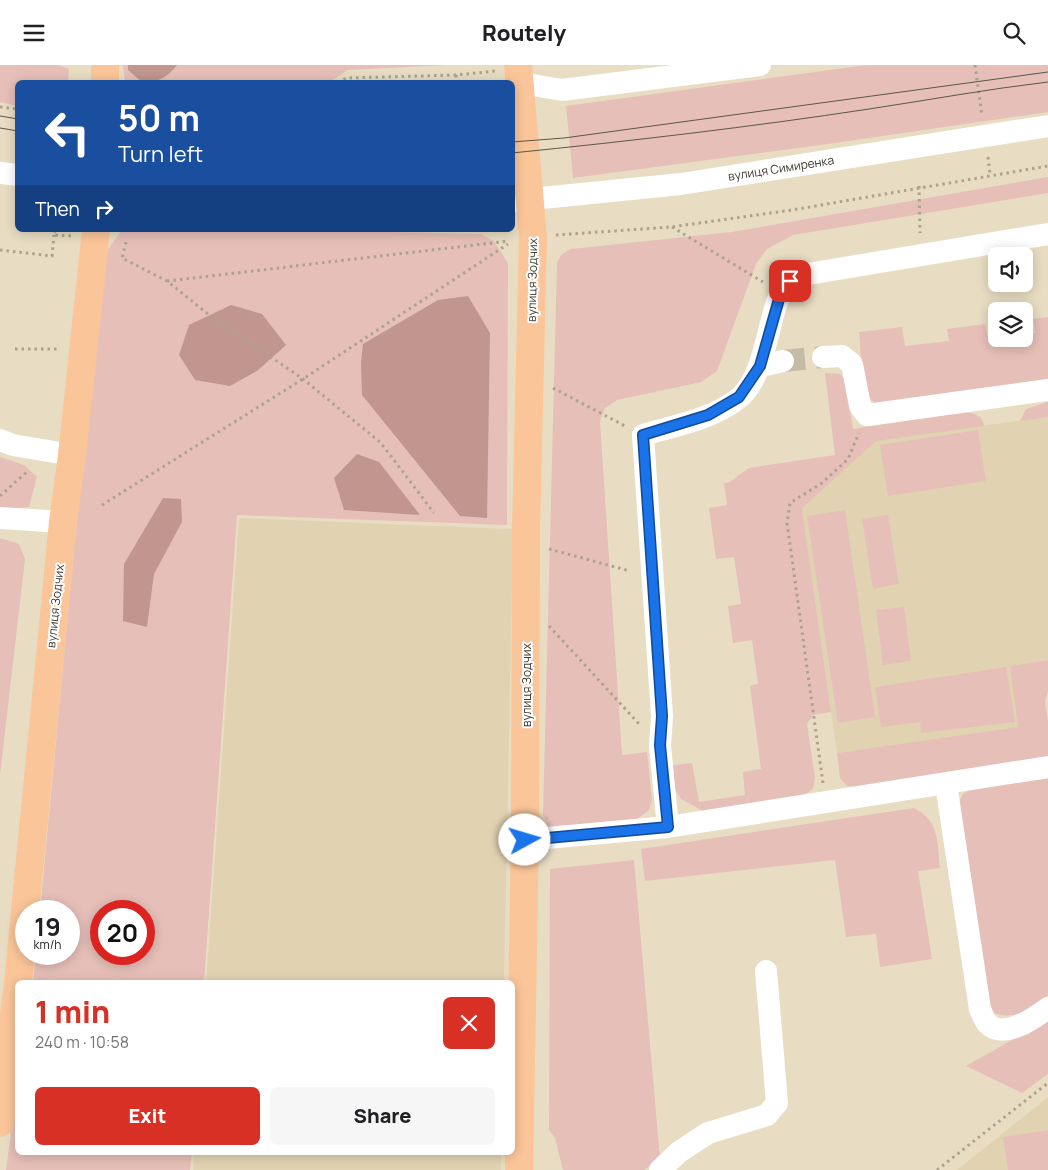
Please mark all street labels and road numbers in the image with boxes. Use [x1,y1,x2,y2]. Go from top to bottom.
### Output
street label: вулиця Симиренка [727,151,835,185]
street label: вулиця Зодчих [523,237,541,322]
street label: вулиця Зодчих [42,563,68,649]
street label: вулиця Зодчих [518,642,535,727]

